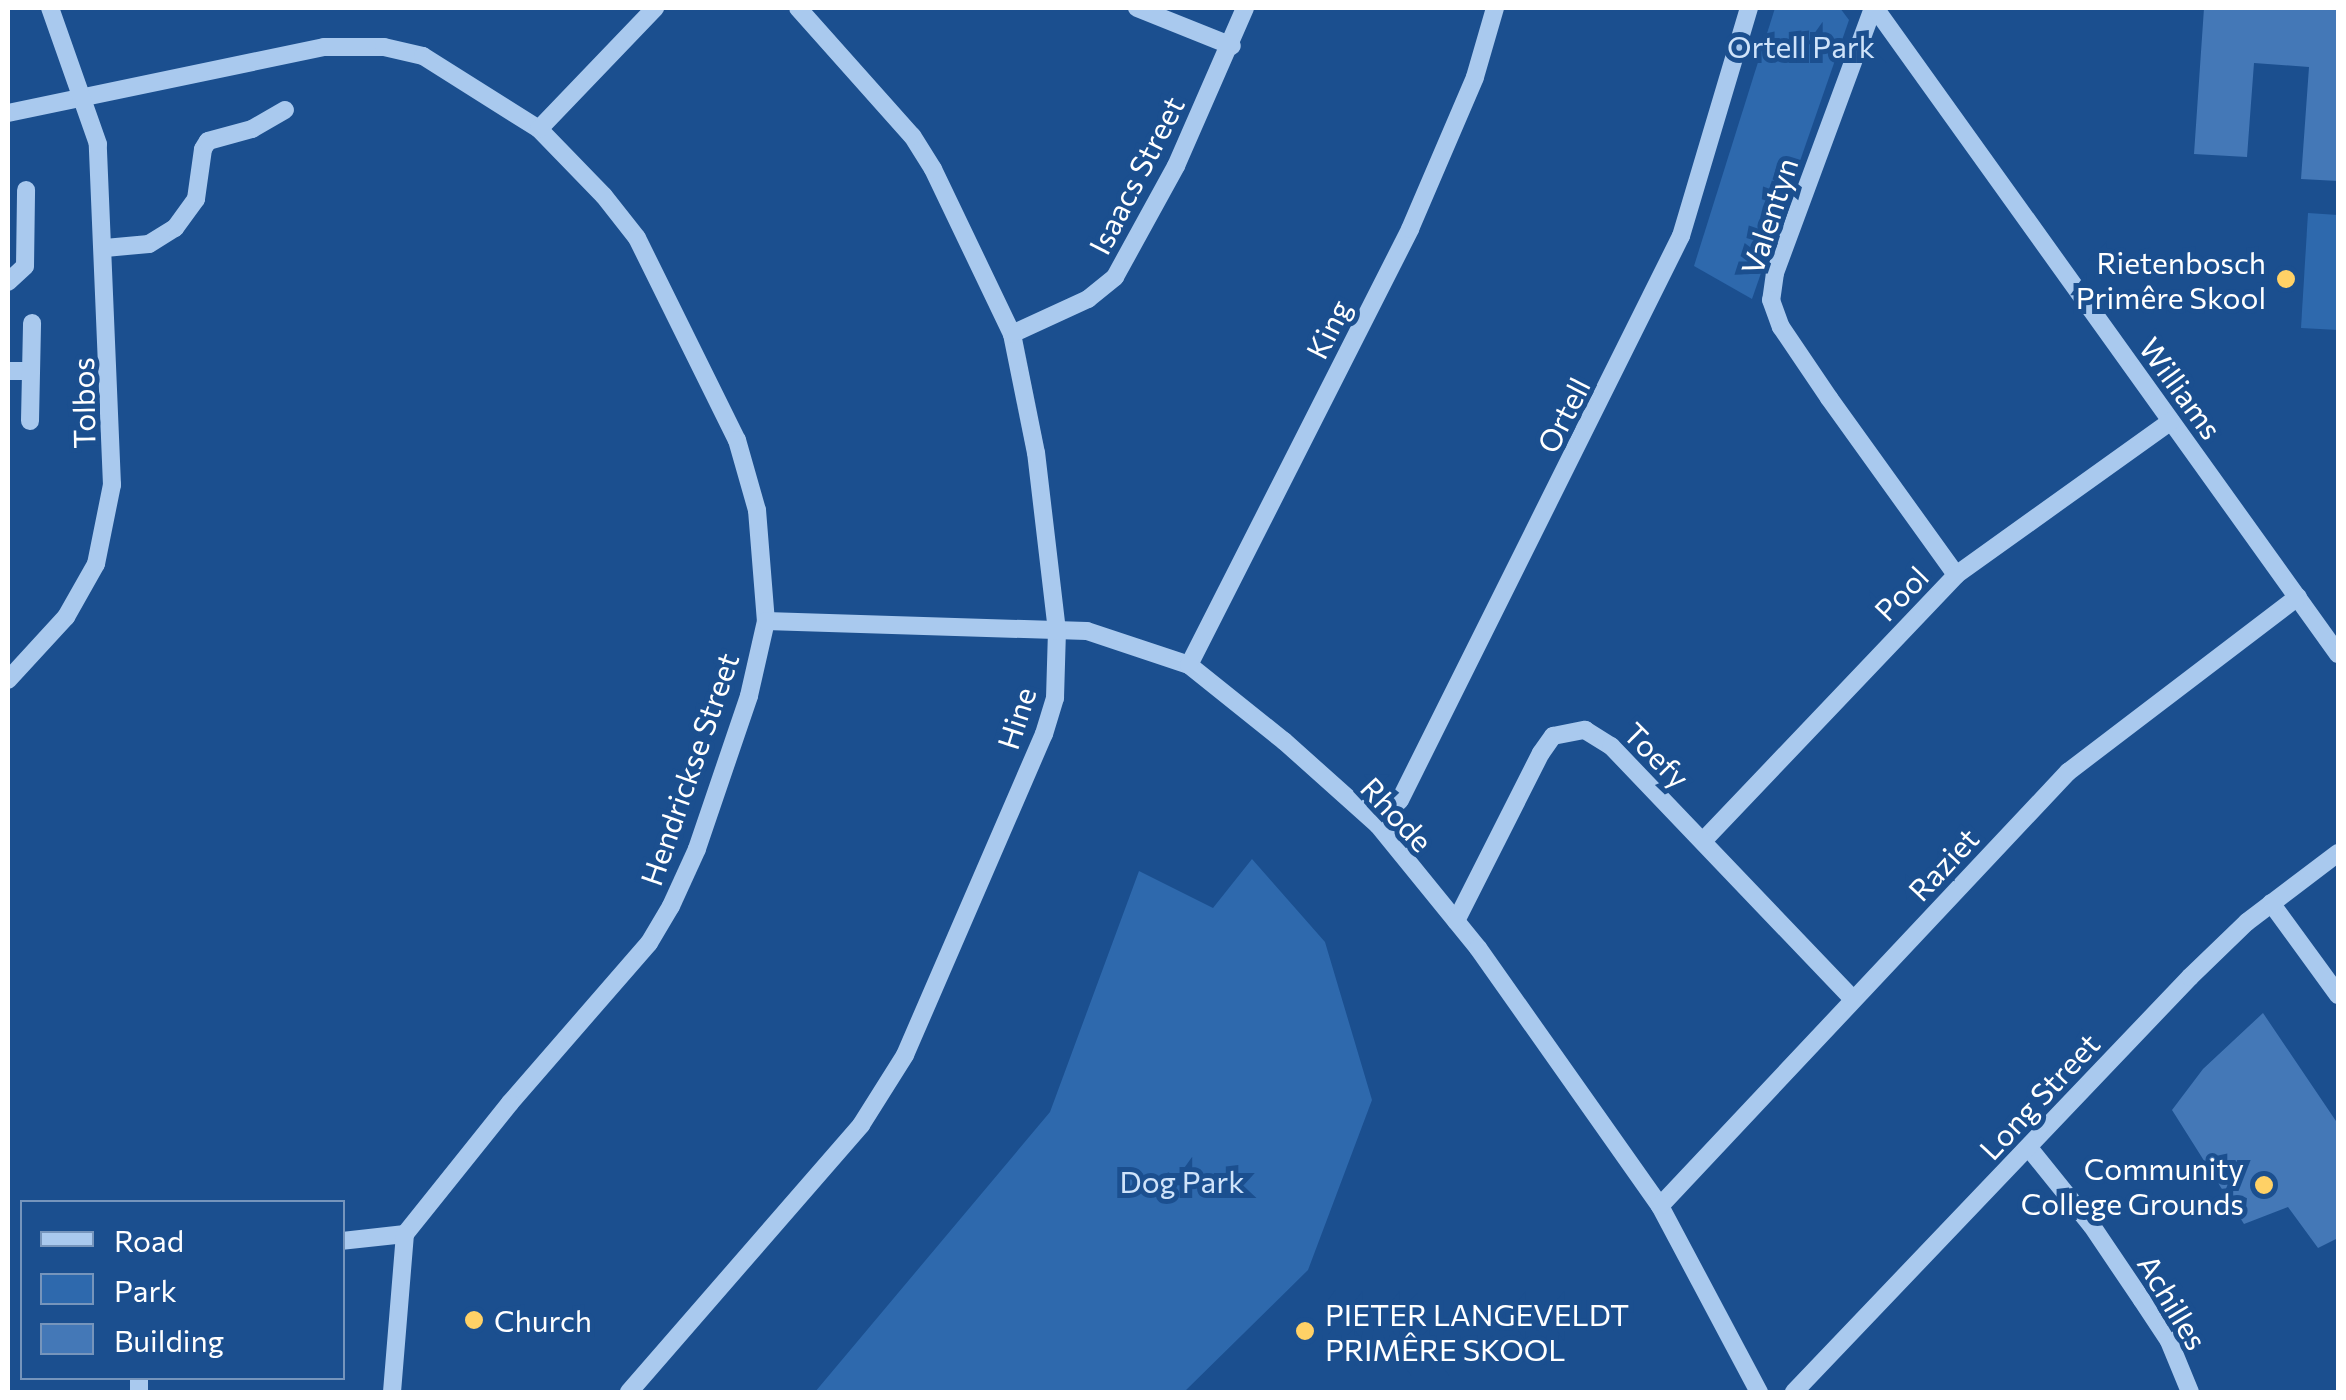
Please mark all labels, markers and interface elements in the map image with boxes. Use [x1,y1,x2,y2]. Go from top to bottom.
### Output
park label: Ortell Park [1727,28,1875,64]
street label: Isaacs Street [1081,90,1191,260]
street label: Valentyn [1733,153,1805,279]
place label: Rietenbosch Primêre Skool [2076,244,2266,314]
marker: Rietenbosch Primêre Skool [2275,268,2297,290]
street label: King [1298,294,1358,364]
street label: Williams [2132,330,2230,446]
street label: Tolbos [64,357,102,449]
street label: Ortell [1529,371,1597,459]
street label: Pool [1867,558,1935,628]
street label: Hendrickse Street [632,648,746,890]
street label: Hine [989,682,1043,754]
street label: Toefy [1617,715,1697,795]
street label: Rhode [1354,769,1440,859]
street label: Raziet [1900,820,1986,908]
street label: Long Street [1972,1026,2106,1166]
place label: Community College Grounds [2021,1150,2244,1220]
park label: Dog Park [1120,1163,1244,1199]
marker: Community College Grounds [2253,1174,2275,1196]
legend [20,1200,345,1380]
text: Road [114,1221,184,1258]
street label: Achilles [2131,1248,2215,1356]
text: Park [114,1271,177,1308]
place label: PIETER LANGEVELDT PRIMÊRE SKOOL [1325,1296,1629,1366]
place label: Church [494,1302,592,1338]
marker: Church [463,1309,485,1331]
marker: PIETER LANGEVELDT PRIMÊRE SKOOL [1294,1320,1316,1342]
text: Building [114,1321,224,1358]

